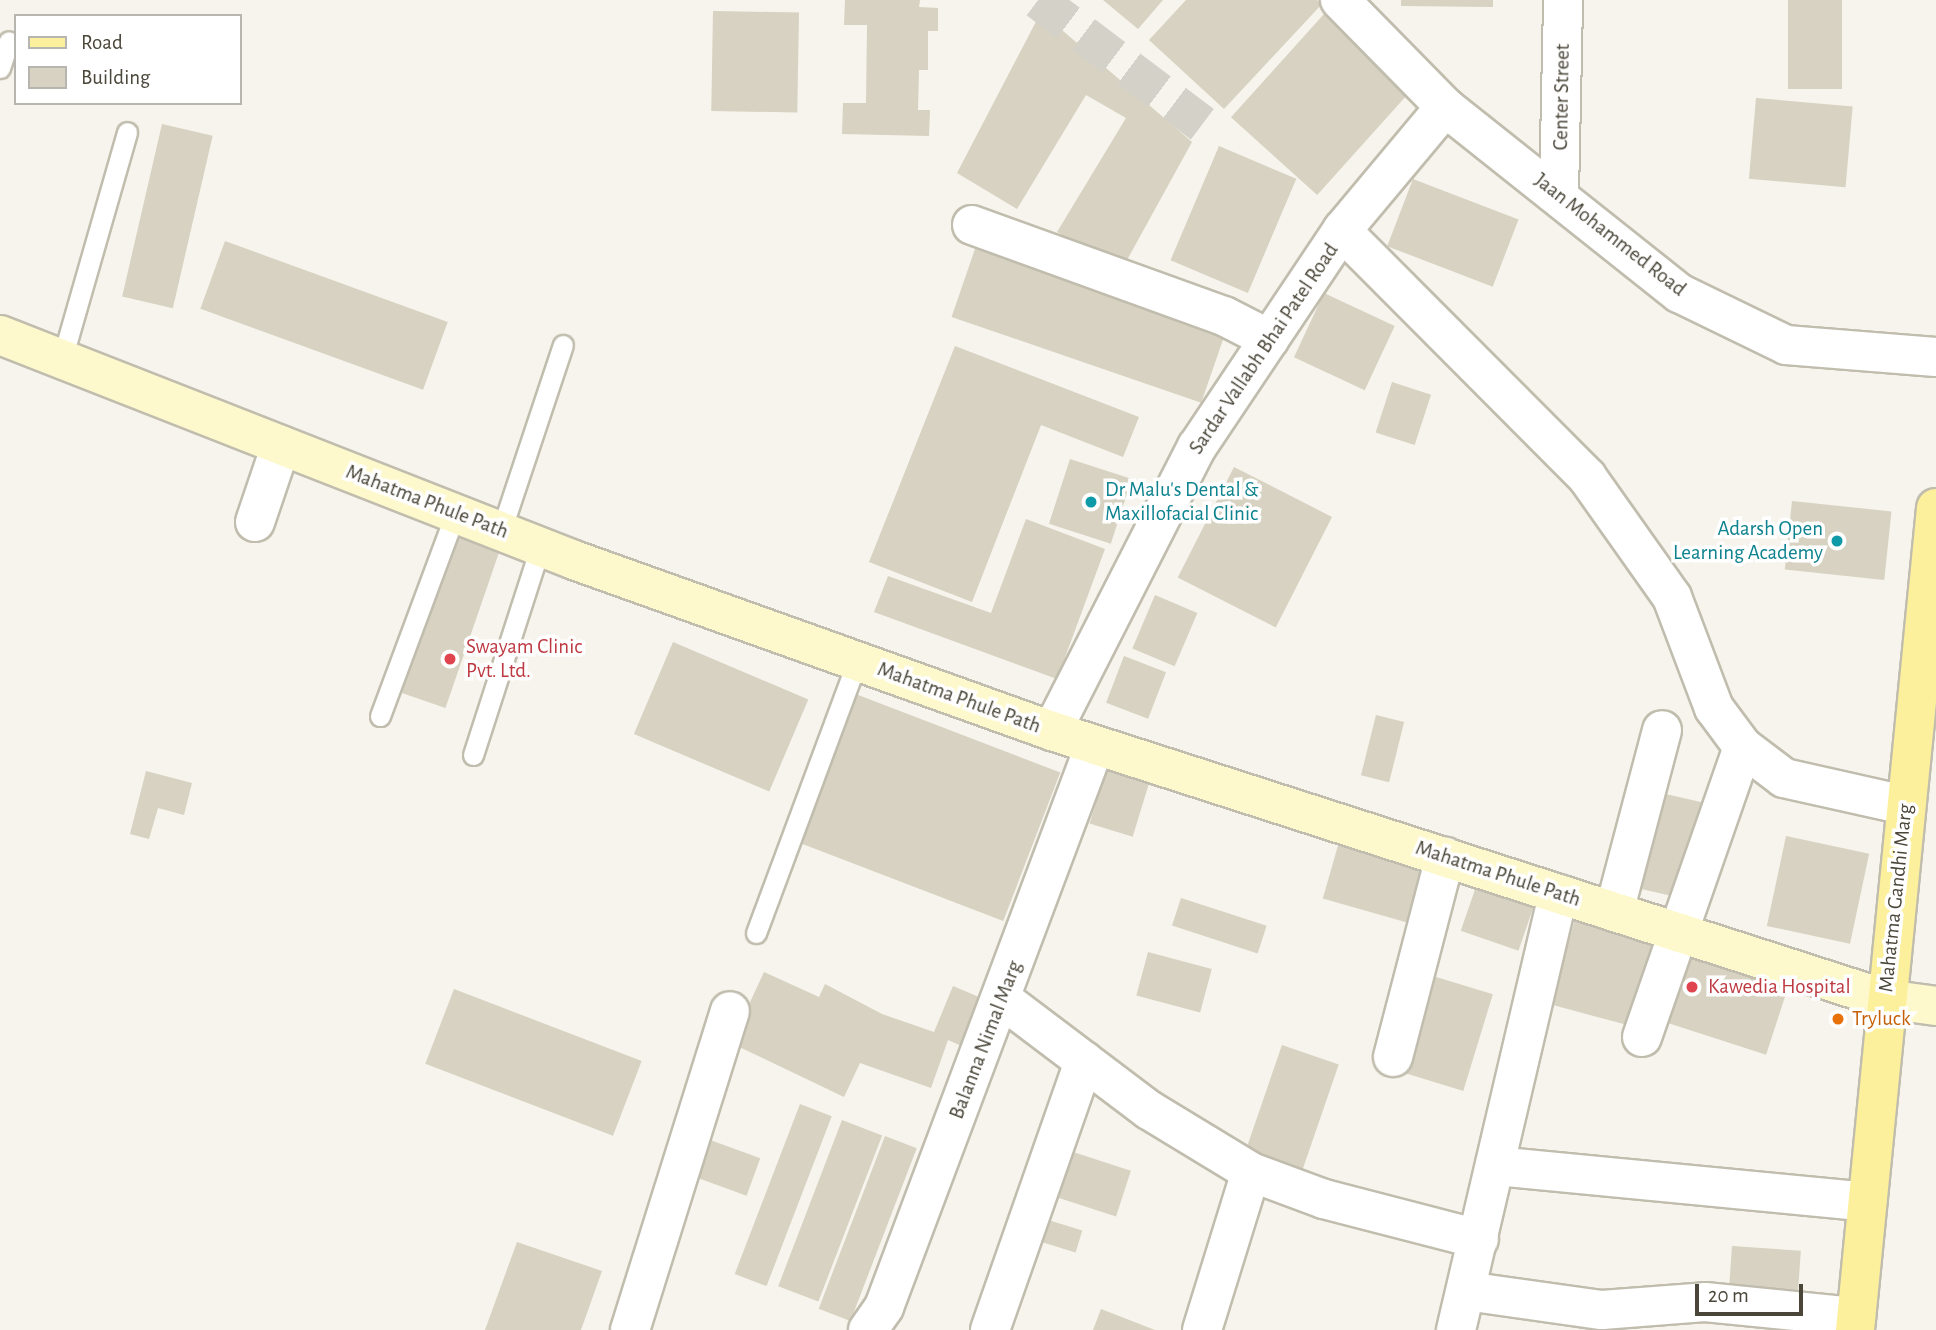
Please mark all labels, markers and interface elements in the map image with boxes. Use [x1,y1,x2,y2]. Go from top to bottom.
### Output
legend [14,14,242,105]
text: Road [81,32,123,53]
street label: Center Street [1548,43,1576,151]
text: Building [81,67,150,88]
street label: Jaan Mohammed Road [1529,168,1691,302]
street label: Sardar Vallabh Bhai Patel Road [1184,239,1344,459]
street label: Mahatma Phule Path [342,459,512,545]
place label: Dr Malu's Dental & Maxillofacial Clinic [1105,477,1259,527]
marker: Dr Malu's Dental & Maxillofacial Clinic [1083,494,1099,510]
place label: Adarsh Open Learning Academy [1673,516,1823,566]
marker: Adarsh Open Learning Academy [1829,533,1845,549]
place label: Swayam Clinic Pvt. Ltd. [466,634,582,684]
marker: Swayam Clinic Pvt. Ltd. [440,649,460,669]
street label: Mahatma Phule Path [874,657,1044,739]
street label: Mahatma Gandhi Marg [1874,803,1918,993]
street label: Mahatma Phule Path [1412,835,1584,913]
street label: Balanna Nimal Marg [944,957,1028,1123]
place label: Kawedia Hospital [1708,974,1851,1000]
marker: Kawedia Hospital [1682,977,1702,997]
place label: Tryluck [1852,1006,1910,1032]
marker: Tryluck [1830,1011,1846,1027]
scale bar [1698,1270,1806,1314]
text: 20 m [1708,1285,1749,1306]

